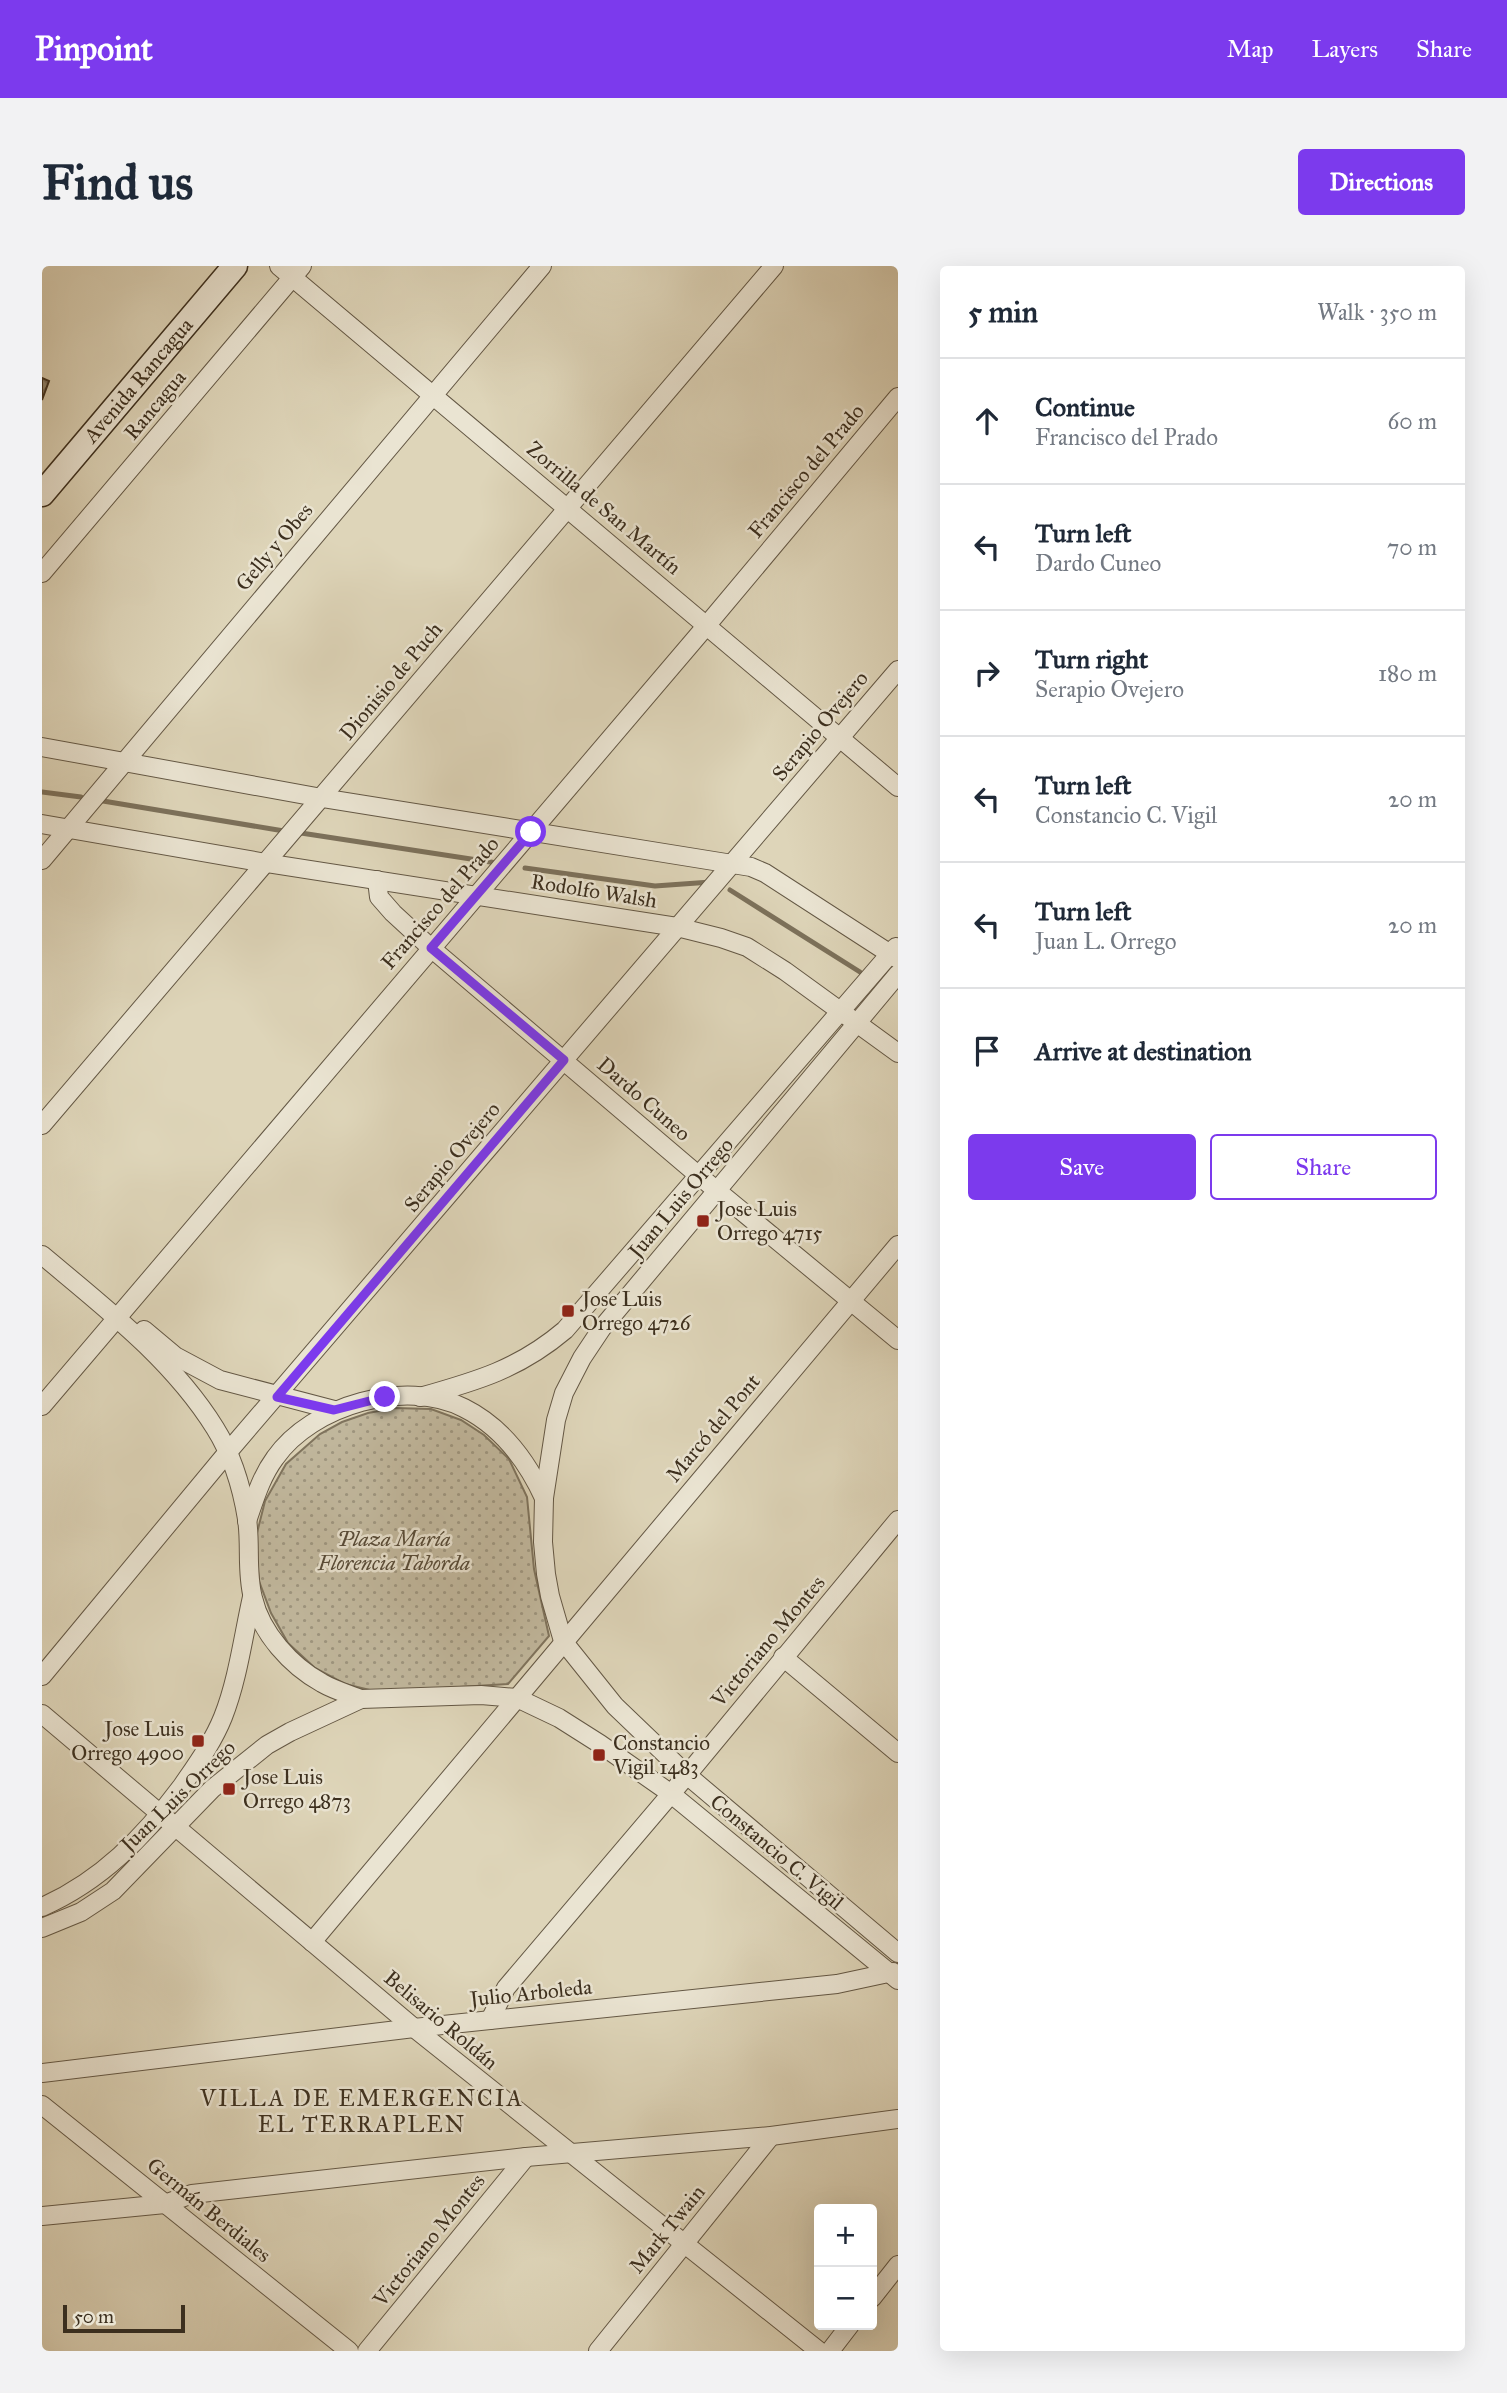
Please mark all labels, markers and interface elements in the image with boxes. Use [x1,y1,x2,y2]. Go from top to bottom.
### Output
text: Pinpoint [35,29,153,69]
text: Map [1227,34,1274,64]
text: Layers [1312,34,1378,64]
text: Share [1416,34,1472,64]
button: Directions [1298,149,1465,215]
text: Find us [42,153,193,212]
text: 5 min [968,294,1038,330]
text: Walk · 350 m [1317,298,1437,326]
street label: Avenida Rancagua [78,312,198,448]
street label: Rancagua [119,365,191,445]
text: Continue [1035,391,1135,423]
street label: Francisco del Prado [742,398,870,543]
icon: ahead [968,402,1006,440]
text: 60 m [1388,407,1437,435]
text: Francisco del Prado [1035,423,1218,451]
street label: Zorrilla de San Martín [521,436,687,580]
street label: Gelly y Obes [230,498,318,596]
text: Turn left [1035,517,1131,549]
icon: left [968,528,1006,566]
text: 70 m [1387,533,1437,561]
text: Dardo Cuneo [1035,549,1161,577]
street label: Dionisio de Puch [334,616,448,745]
text: Turn right [1035,643,1148,675]
icon: right [968,654,1006,692]
text: 180 m [1378,659,1437,687]
street label: Serapio Ovejero [766,665,874,786]
text: Serapio Ovejero [1035,675,1184,703]
text: Turn left [1035,769,1131,801]
icon: left [968,780,1006,818]
text: 20 m [1388,785,1437,813]
text: Constancio C. Vigil [1035,801,1217,829]
route start [515,816,546,847]
street label: Francisco del Prado [375,831,505,975]
street label: Rodolfo Walsh [529,868,659,914]
text: Turn left [1035,895,1131,927]
icon: left [968,906,1006,944]
text: 20 m [1388,911,1437,939]
text: Juan L. Orrego [1035,927,1177,955]
icon: arrive [968,1032,1006,1070]
text: Arrive at destination [1035,1035,1252,1067]
street label: Dardo Cuneo [592,1051,696,1147]
street label: Serapio Ovejero [398,1096,506,1217]
street label: Juan Luis Orrego [622,1132,739,1265]
button: Save [968,1134,1196,1200]
button: Share [1210,1134,1437,1200]
place label: Jose Luis Orrego 4715 [715,1196,823,1246]
marker: Jose Luis Orrego 4715 [695,1213,711,1229]
place label: Jose Luis Orrego 4726 [580,1286,692,1336]
marker: Jose Luis Orrego 4726 [560,1303,576,1319]
street label: Marcó del Pont [660,1368,766,1487]
route end [369,1381,400,1412]
park label: Plaza María Florencia Taborda [317,1526,470,1576]
street label: Victoriano Montes [705,1570,831,1713]
place label: Jose Luis Orrego 4900 [71,1716,184,1766]
place label: Constancio Vigil 1483 [612,1730,710,1780]
marker: Jose Luis Orrego 4900 [190,1733,206,1749]
street label: Juan Luis Orrego [114,1735,241,1859]
marker: Constancio Vigil 1483 [591,1747,607,1763]
place label: Jose Luis Orrego 4873 [241,1764,351,1814]
marker: Jose Luis Orrego 4873 [221,1781,237,1797]
street label: Constancio C. Vigil [705,1789,849,1916]
street label: Belisario Roldán [379,1965,503,2075]
street label: Julio Arboleda [467,1974,593,2013]
district label: VILLA DE EMERGENCIA EL TERRAPLEN [199,2084,524,2138]
street label: Germán Berdiales [142,2152,276,2268]
street label: Victoriano Montes [367,2168,491,2313]
street label: Mark Twain [623,2180,711,2278]
map controls [814,2204,877,2330]
button: + [814,2204,877,2267]
button: − [814,2267,877,2330]
scale bar [63,2302,186,2334]
text: 50 m [74,2305,114,2328]

